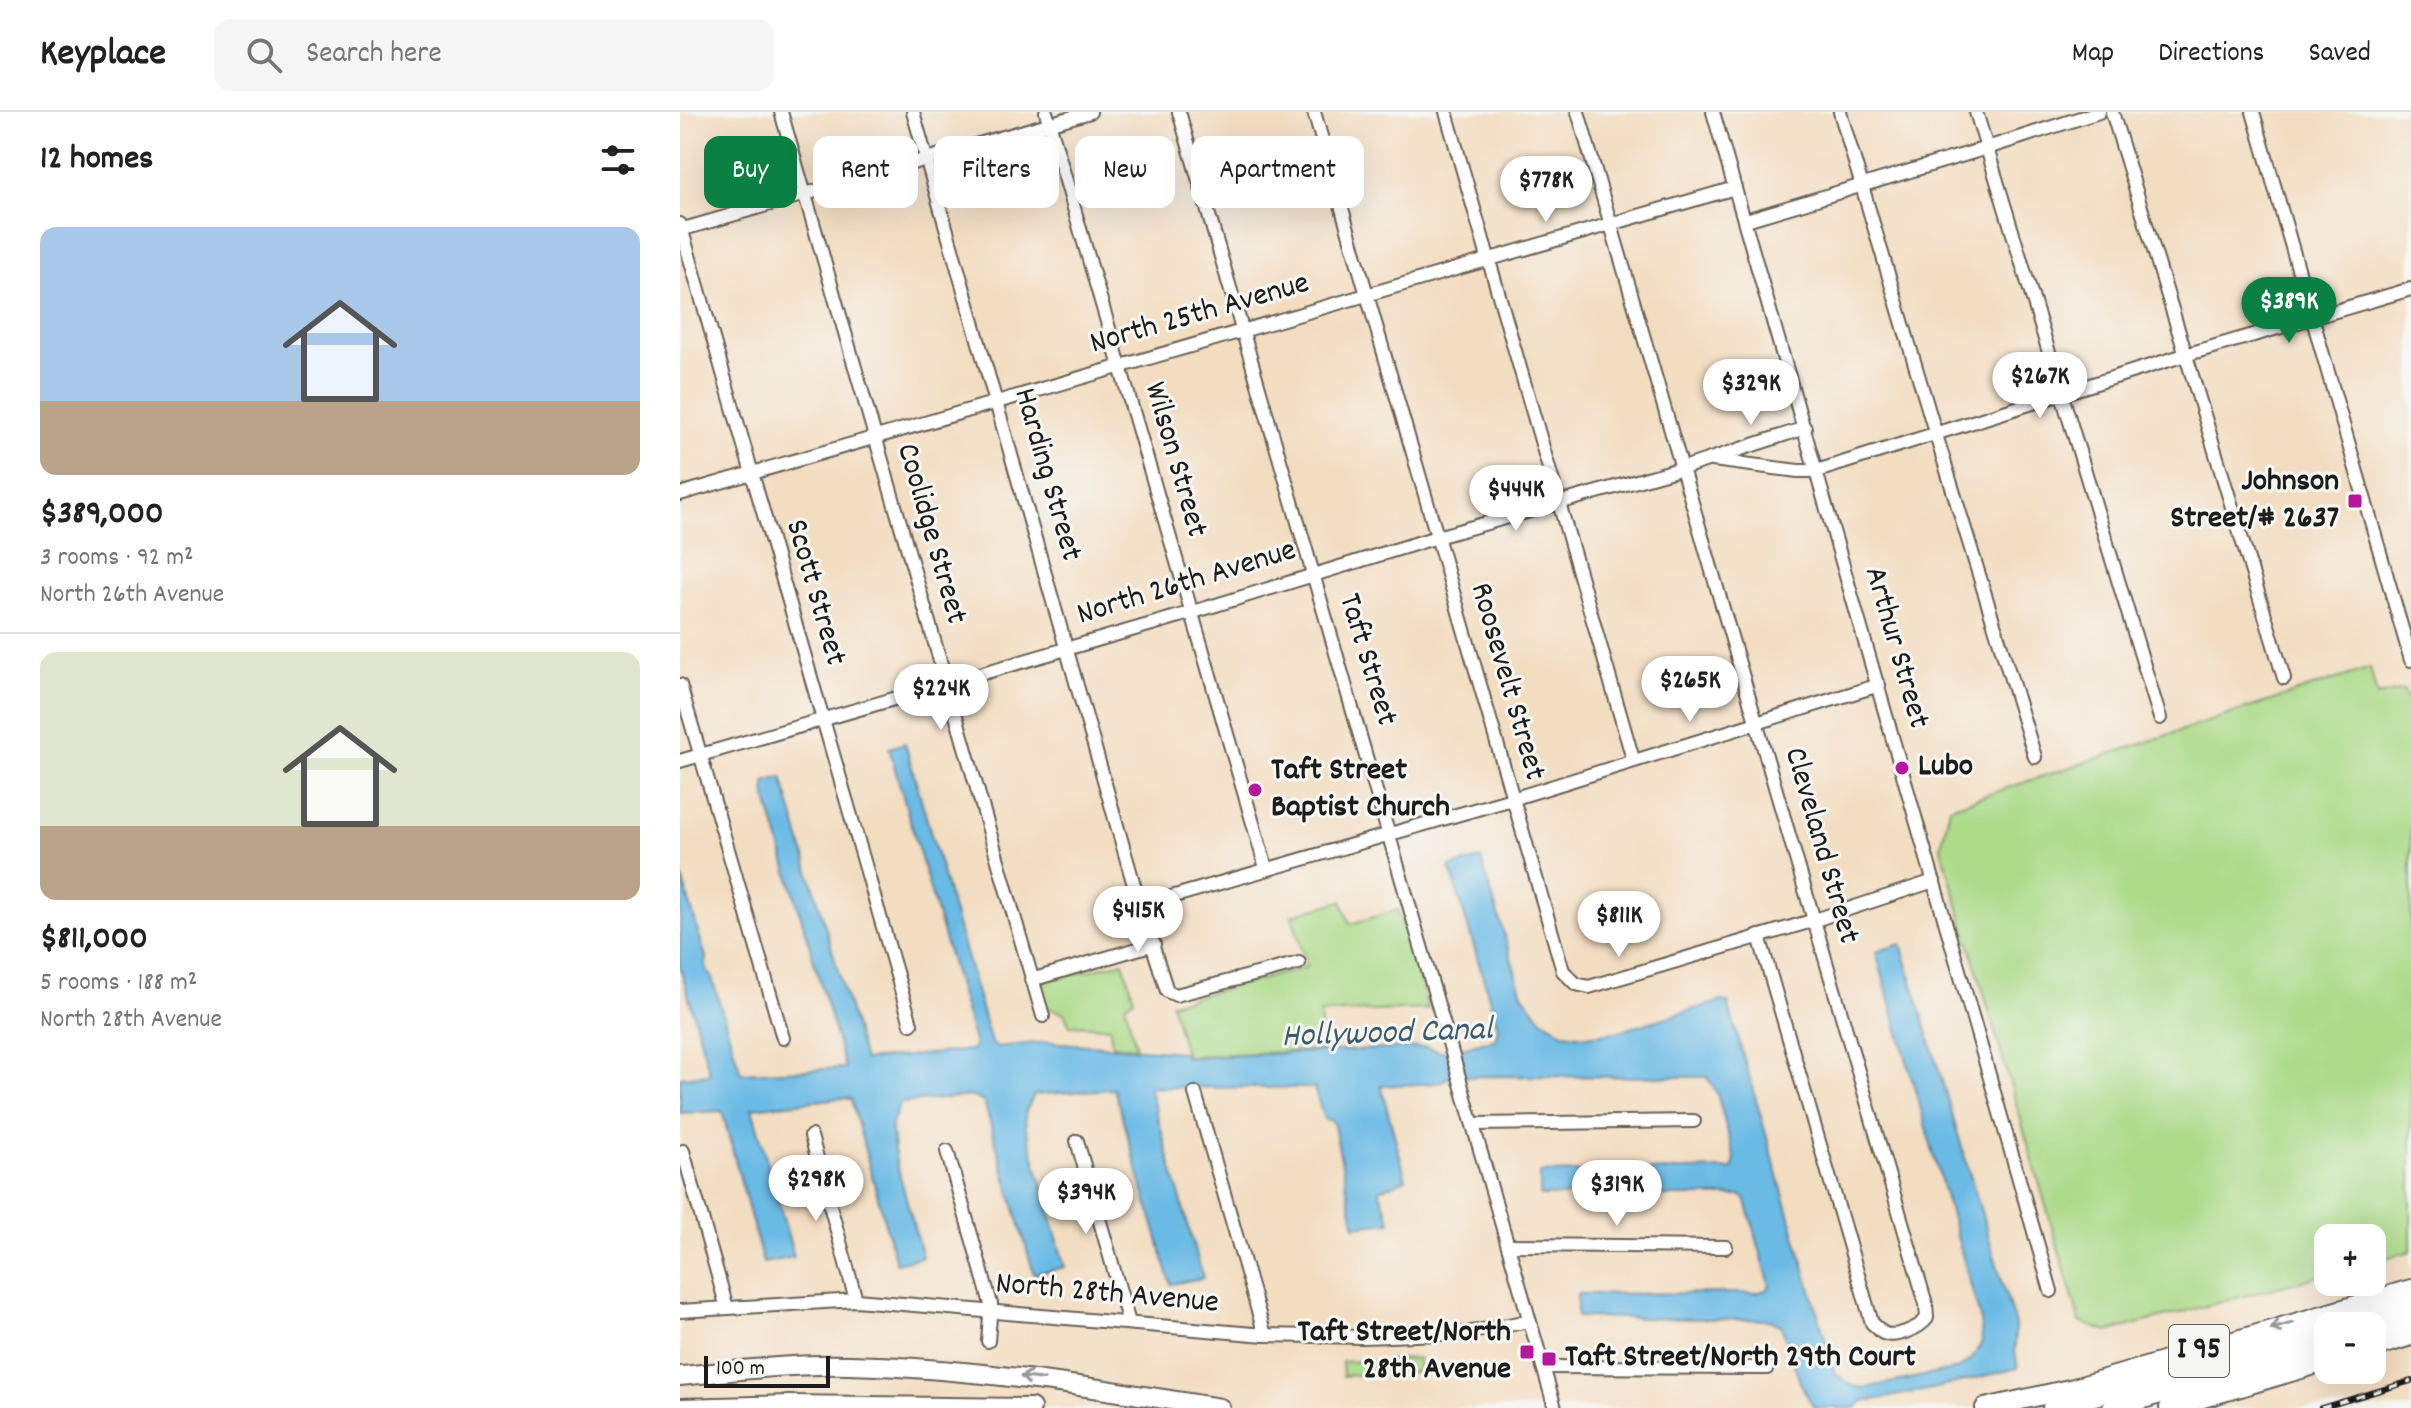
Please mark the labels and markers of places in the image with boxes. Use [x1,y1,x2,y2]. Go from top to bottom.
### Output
pin: $778K [1490,156,1602,224]
pin: $389K [2233,277,2345,345]
pin: $267K [1984,352,2096,420]
pin: $329K [1695,359,1807,427]
place label: Johnson Street/# 2637 [2170,460,2339,543]
pin: $444K [1460,465,1572,533]
marker: Johnson Street/# 2637 [2346,492,2364,510]
pin: $265K [1634,656,1746,724]
pin: $224K [885,664,997,732]
place label: Lubo [1918,745,1973,791]
place label: Taft Street Baptist Church [1271,749,1450,832]
marker: Lubo [1893,759,1911,777]
marker: Taft Street Baptist Church [1246,781,1264,799]
pin: $415K [1082,886,1194,954]
pin: $811K [1563,891,1675,959]
pin: $298K [760,1155,872,1223]
pin: $319K [1561,1160,1673,1228]
pin: $394K [1030,1168,1142,1236]
place label: Taft Street/North 28th Avenue [1298,1311,1511,1394]
place label: Taft Street/North 29th Court [1565,1336,1916,1382]
marker: Taft Street/North 28th Avenue [1518,1343,1536,1361]
marker: Taft Street/North 29th Court [1540,1350,1558,1368]

